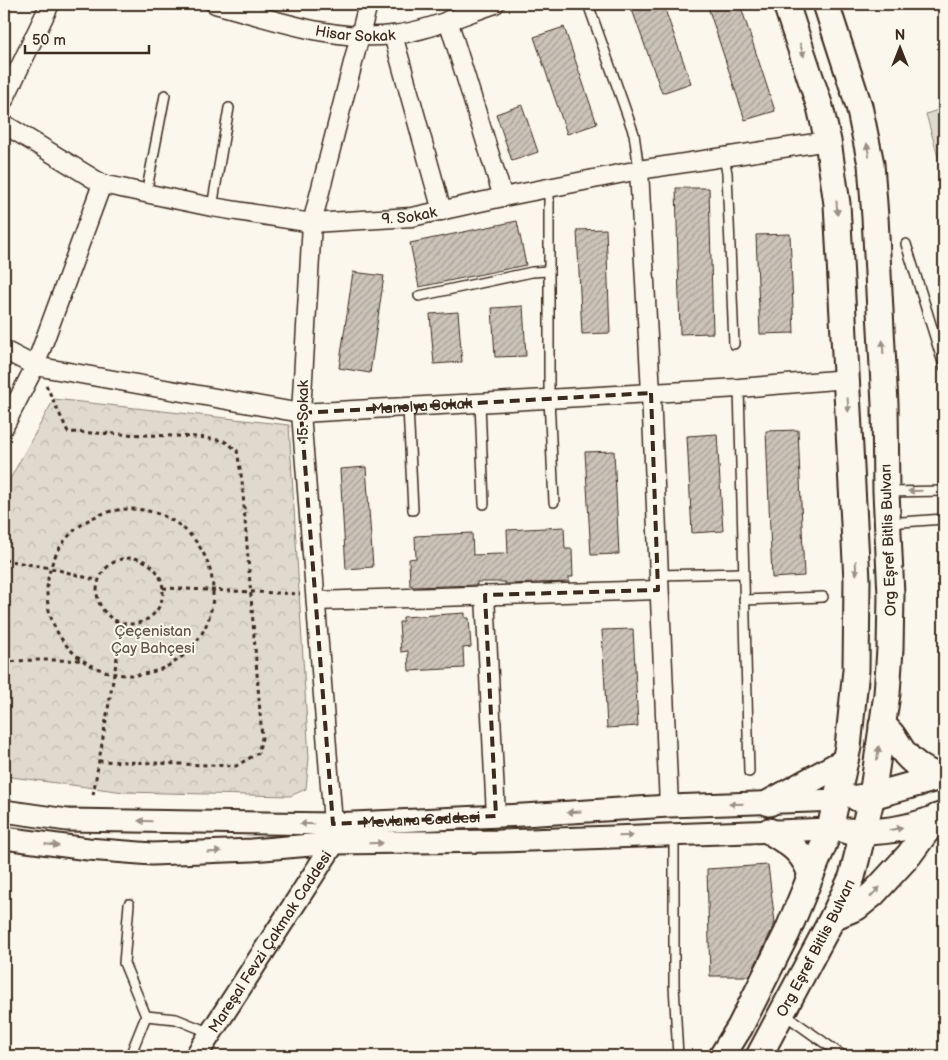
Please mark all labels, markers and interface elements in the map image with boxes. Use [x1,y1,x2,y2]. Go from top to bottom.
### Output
scale bar [25,22,149,54]
street label: Hisar Sokak [314,22,397,46]
north arrow [876,22,926,72]
text: N [895,27,905,44]
text: 50 m [32,31,66,50]
one-way arrow [798,43,806,58]
one-way arrow [864,141,872,157]
one-way arrow [833,200,841,216]
street label: 9. Sokak [381,203,439,229]
one-way arrow [878,338,886,354]
street label: 15. Sokak [294,380,313,442]
street label: Manolya Sokak [371,394,473,419]
one-way arrow [845,398,853,414]
street label: Org Eşref Bitlis Bulvarı [876,463,901,616]
one-way arrow [907,487,923,495]
one-way arrow [853,560,861,576]
park label: Çeçenistan Çay Bahçesi [111,622,195,658]
one-way arrow [875,745,883,761]
one-way arrow [728,800,744,808]
street label: Mevlana Caddesi [362,808,481,833]
one-way arrow [566,808,582,816]
one-way arrow [136,817,152,825]
one-way arrow [299,819,315,827]
one-way arrow [888,824,904,832]
one-way arrow [618,831,634,839]
one-way arrow [368,838,384,846]
one-way arrow [44,841,60,849]
street label: Mareşal Fevzi Çakmak Caddesi [204,847,336,1037]
one-way arrow [206,847,222,855]
street label: Org Eşref Bitlis Bulvarı [773,876,860,1020]
one-way arrow [869,887,881,899]

